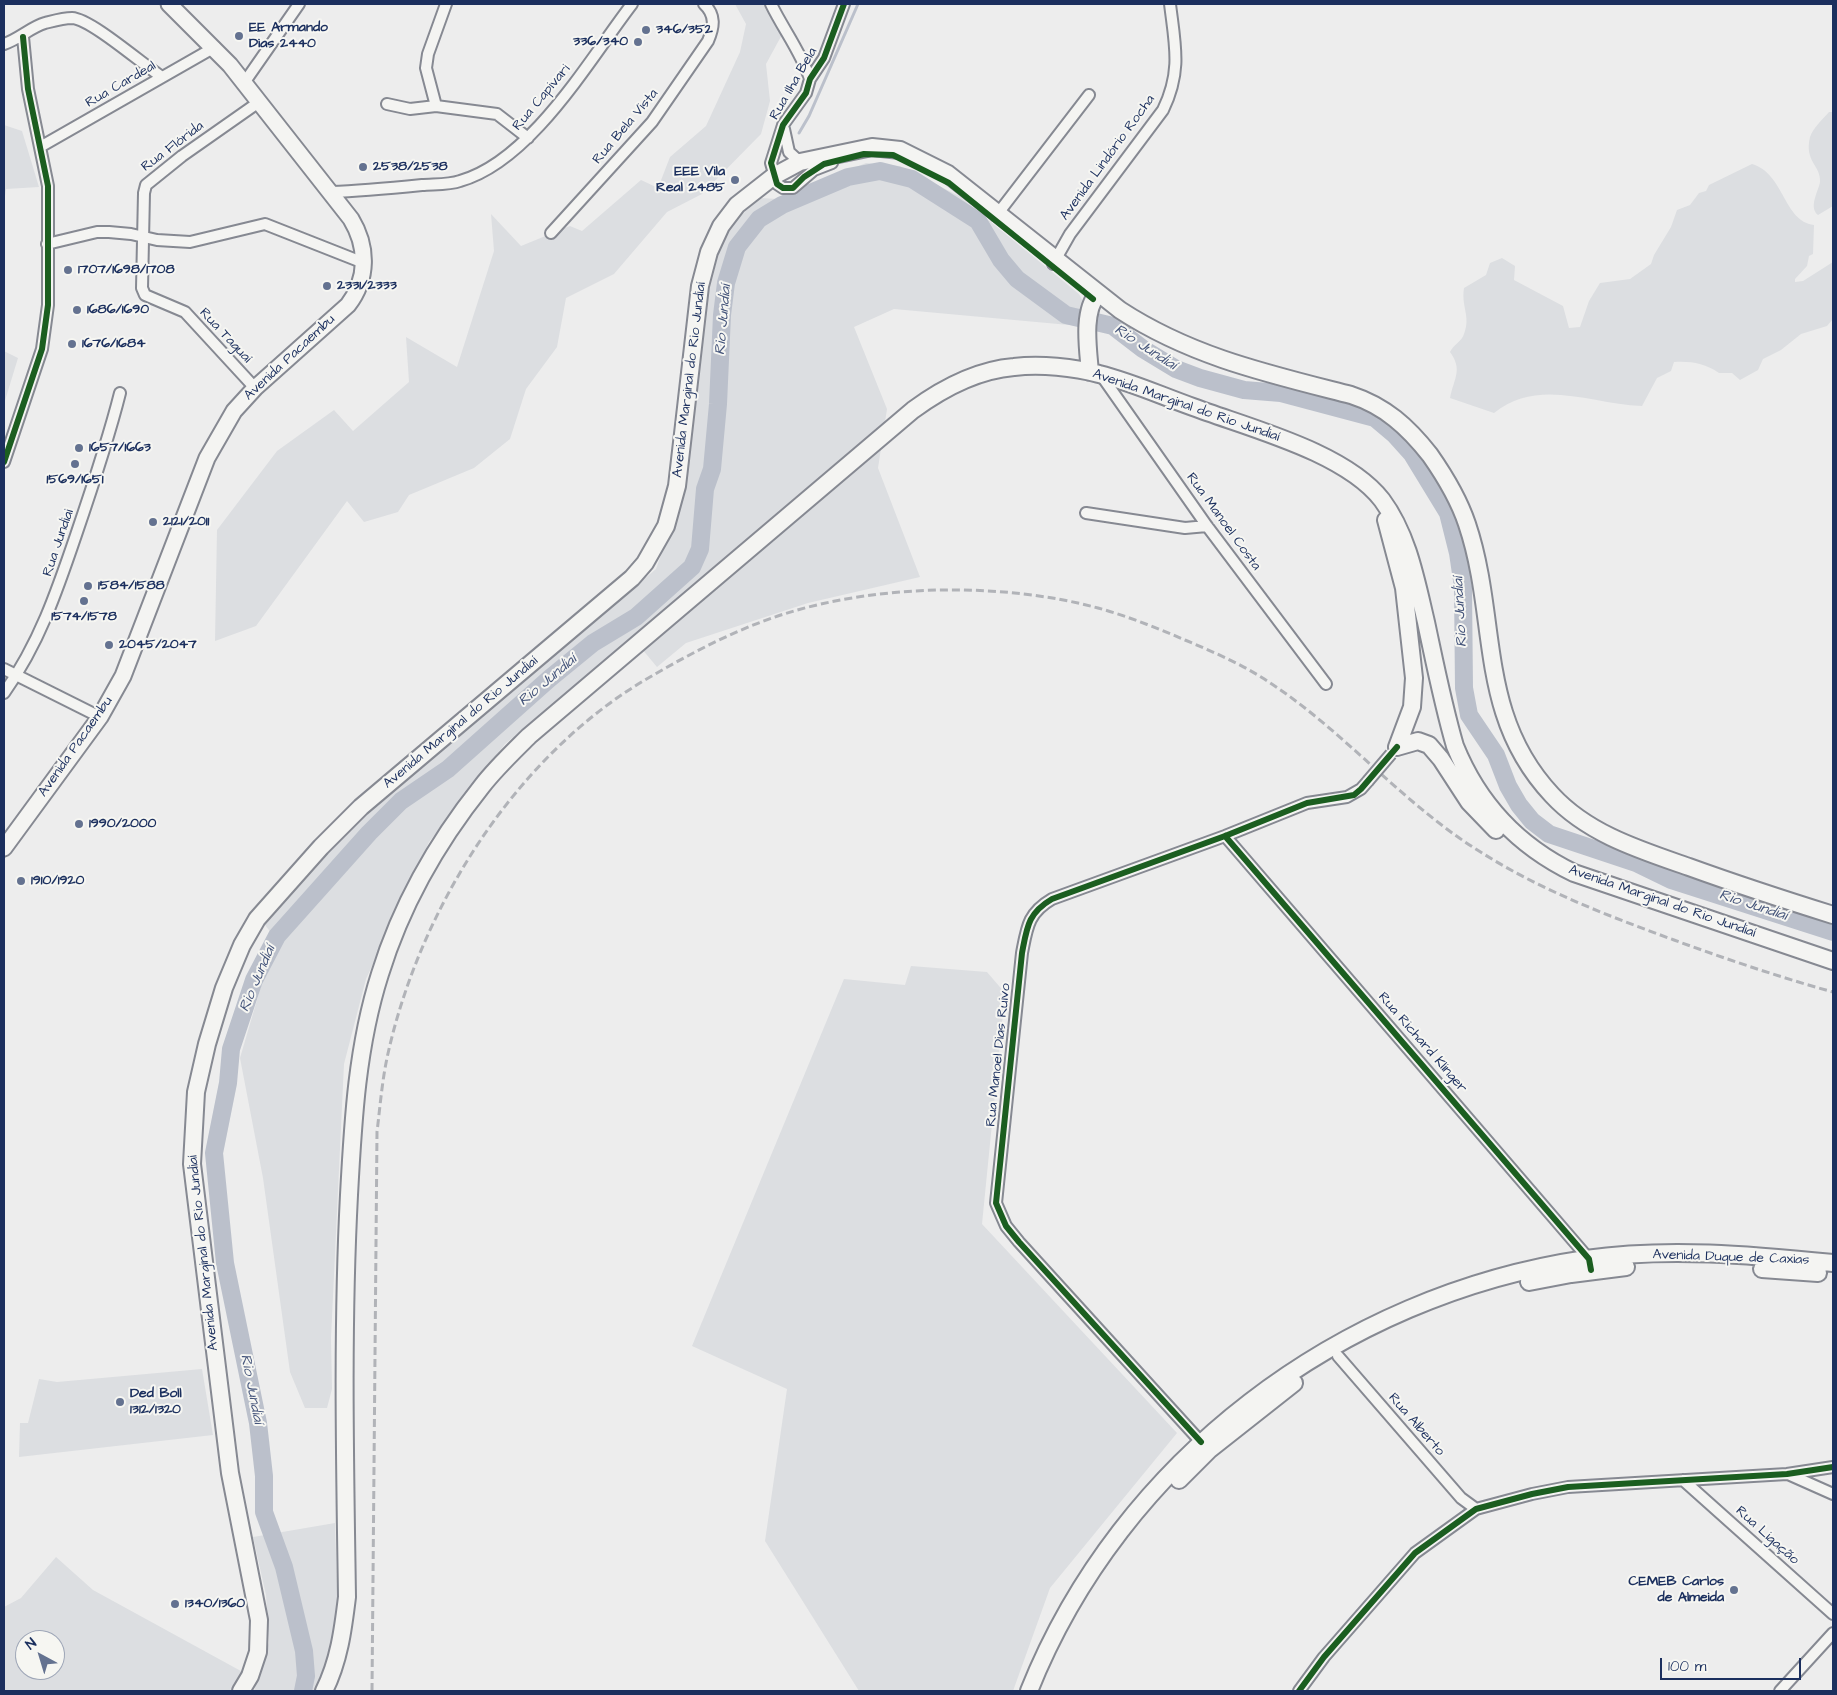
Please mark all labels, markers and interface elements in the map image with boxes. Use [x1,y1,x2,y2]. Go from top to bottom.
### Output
place label: EE Armando Dias 2440 [249,20,328,52]
place label: 346/352 [656,22,713,38]
marker: 346/352 [640,24,652,36]
marker: EE Armando Dias 2440 [233,30,245,42]
place label: 336/340 [573,34,628,50]
marker: 336/340 [632,36,644,48]
street label: Rua Ilha Bela [767,45,821,123]
street label: Rua Cardeal [83,58,159,112]
street label: Rua Capivari [510,62,574,134]
street label: Rua Bela Vista [590,86,662,168]
street label: Avenida Lindório Rocha [1057,92,1159,224]
street label: Rua Flórida [139,118,207,176]
place label: 2538/2538 [373,159,448,175]
marker: 2538/2538 [357,161,369,173]
place label: EEE Vila Real 2485 [656,164,725,196]
marker: EEE Vila Real 2485 [729,174,741,186]
place label: 1707/1698/1708 [78,262,175,278]
marker: 1707/1698/1708 [62,264,74,276]
place label: 2331/2333 [337,278,397,294]
marker: 2331/2333 [321,280,333,292]
street label: Avenida Marginal do Rio Jundiaí [670,281,710,479]
water label: Rio Jundiaí [712,284,736,356]
place label: 1686/1690 [87,302,149,318]
marker: 1686/1690 [71,304,83,316]
street label: Rua Taguaí [195,305,255,367]
street label: Avenida Pacaembu [241,312,339,404]
water label: Rio Jundiaí [1111,321,1179,375]
place label: 1676/1684 [82,336,146,352]
marker: 1676/1684 [66,338,78,350]
street label: Avenida Marginal do Rio Jundiaí [1090,366,1282,446]
place label: 1657/1663 [89,440,151,456]
marker: 1657/1663 [73,442,85,454]
marker: 1569/1651 [69,458,81,470]
street label: Rua Manoel Costa [1182,470,1264,574]
place label: 1569/1651 [46,472,104,488]
street label: Rua Jundiai [40,507,78,579]
place label: 2121/2011 [163,514,209,530]
marker: 2121/2011 [147,516,159,528]
water label: Rio Jundiaí [1450,576,1472,648]
place label: 1584/1588 [98,578,165,594]
marker: 1584/1588 [82,580,94,592]
marker: 1574/1578 [78,595,90,607]
place label: 1574/1578 [51,609,117,625]
place label: 2045/2047 [119,637,197,653]
marker: 2045/2047 [103,639,115,651]
water label: Rio Jundiaí [515,652,581,710]
street label: Avenida Marginal do Rio Jundiaí [380,653,542,793]
street label: Avenida Pacaembu [35,694,117,800]
place label: 1990/2000 [89,816,156,832]
marker: 1990/2000 [73,818,85,830]
street label: Avenida Marginal do Rio Jundiaí [1566,862,1758,942]
place label: 1910/1920 [31,873,84,889]
marker: 1910/1920 [15,875,27,887]
water label: Rio Jundiaí [1717,887,1789,925]
water label: Rio Jundiaí [236,943,280,1015]
street label: Rua Manoel Dias Ruivo [983,982,1015,1128]
street label: Rua Richard Klinger [1374,989,1470,1097]
street label: Avenida Marginal do Rio Jundiaí [185,1154,223,1352]
street label: Avenida Duque de Caxias [1652,1247,1810,1269]
water label: Rio Jundiaí [235,1353,267,1425]
place label: Ded Boll 1312/1320 [130,1386,182,1418]
street label: Rua Alberto [1384,1390,1448,1460]
marker: Ded Boll 1312/1320 [114,1396,126,1408]
street label: Rua Ligação [1732,1503,1802,1569]
place label: CEMEB Carlos de Almeida [1629,1574,1724,1606]
marker: CEMEB Carlos de Almeida [1728,1584,1740,1596]
place label: 1340/1360 [185,1596,245,1612]
marker: 1340/1360 [169,1598,181,1610]
north arrow [15,1630,65,1680]
text: N [21,1634,41,1655]
scale bar [1662,1648,1803,1680]
text: 100 m [1668,1656,1707,1677]

